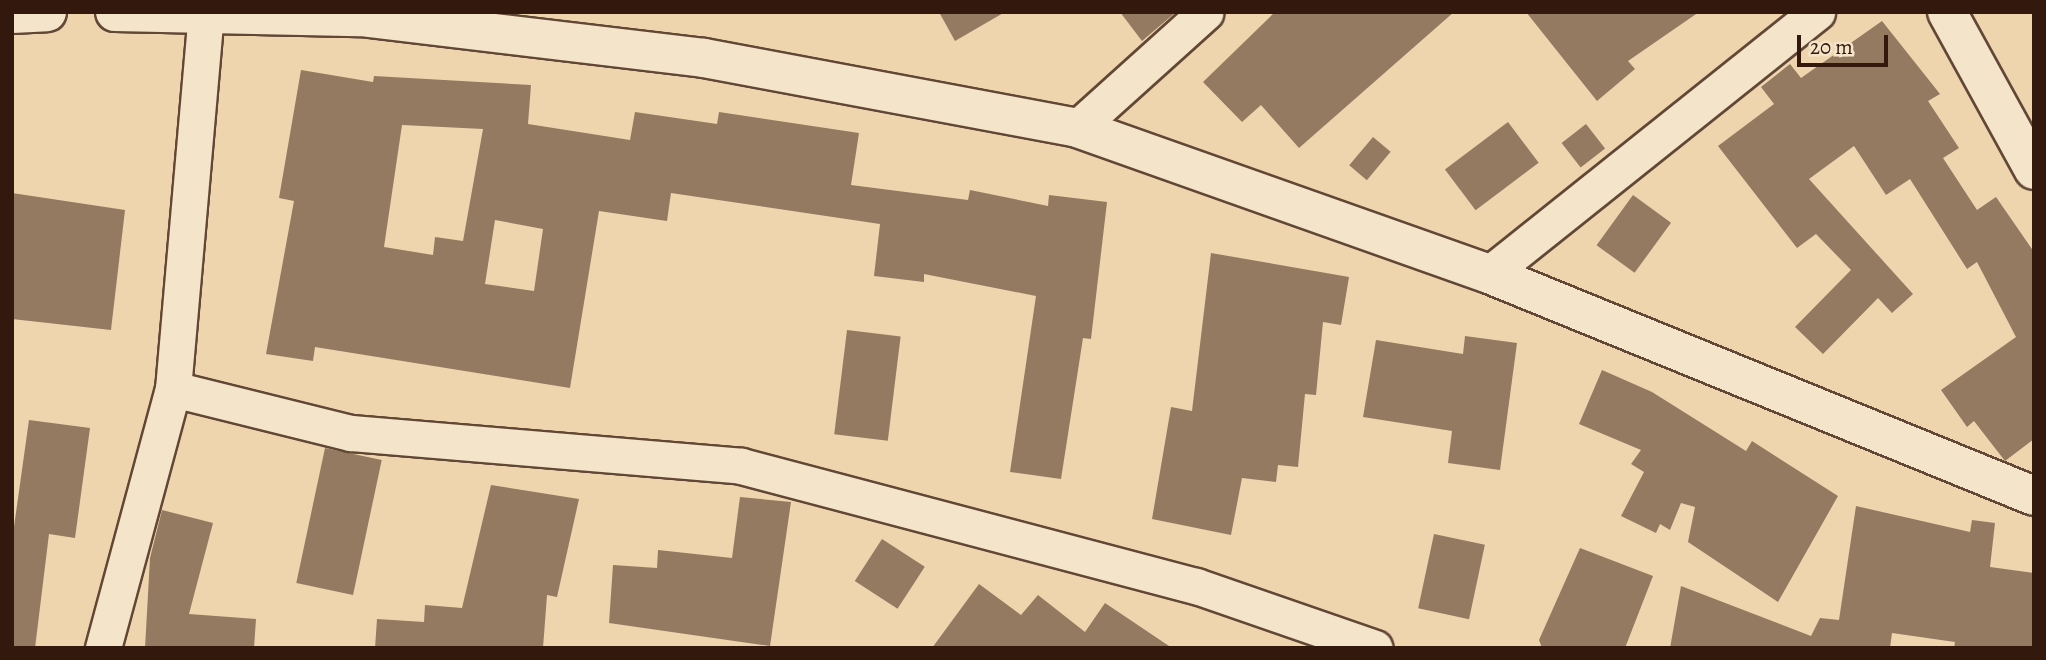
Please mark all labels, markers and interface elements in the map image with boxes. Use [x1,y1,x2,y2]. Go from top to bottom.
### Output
scale bar [1801,21,1892,65]
text: 20 m [1810,33,1853,61]

